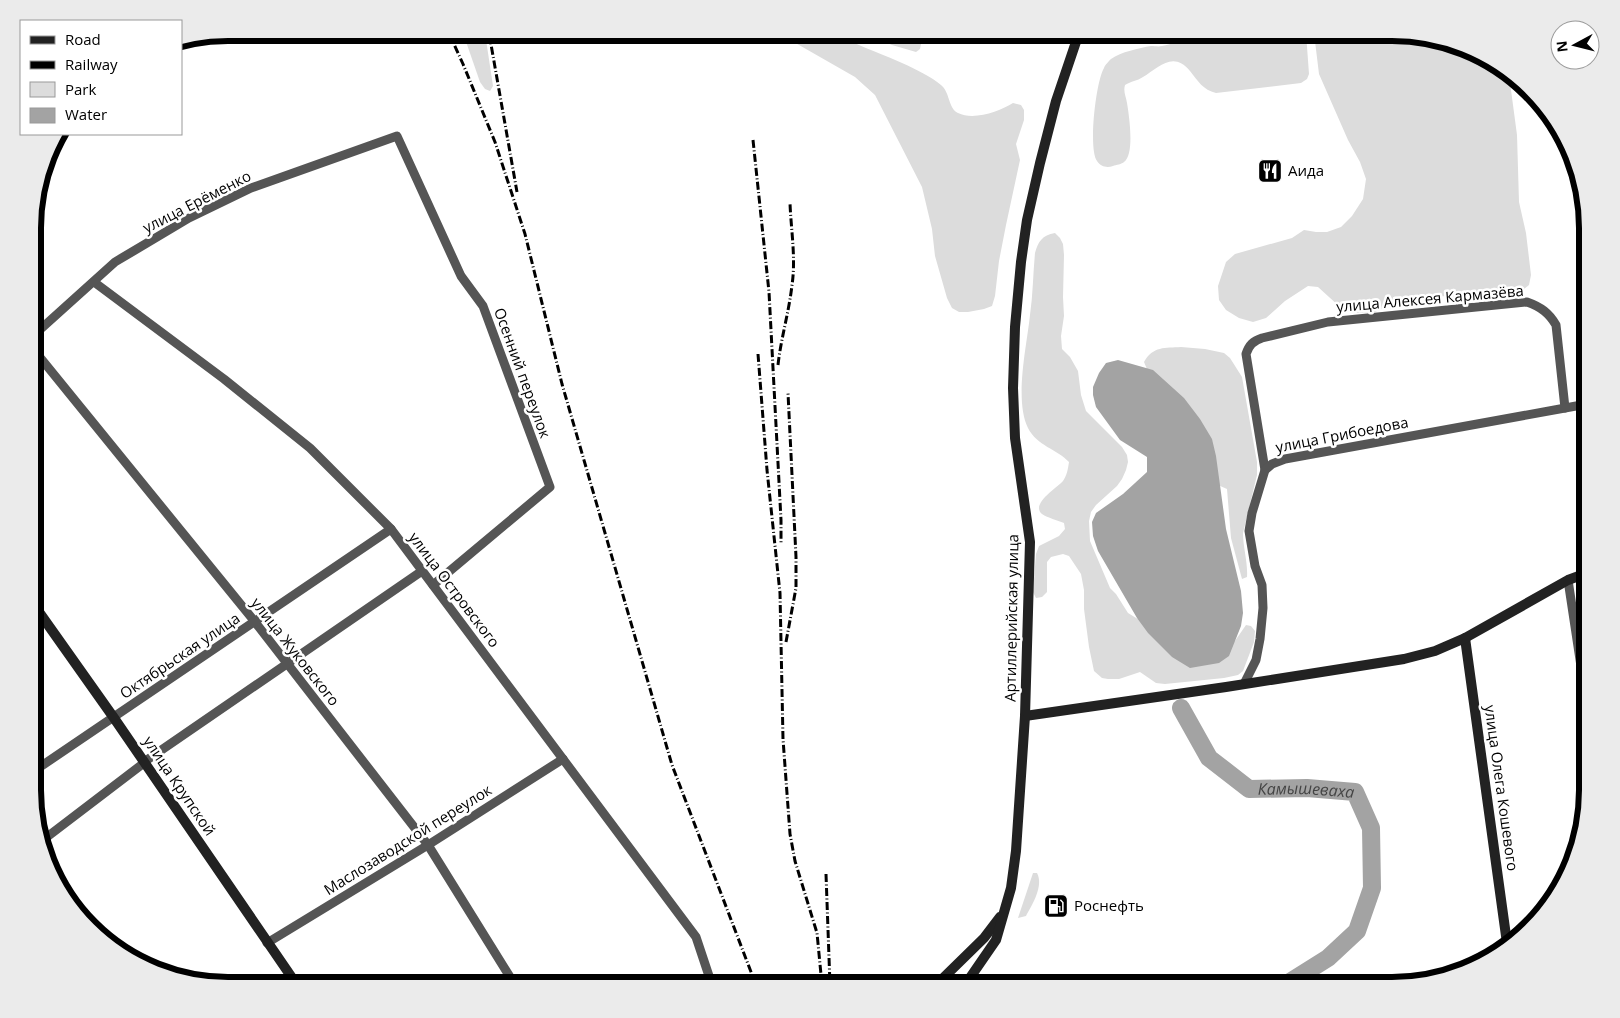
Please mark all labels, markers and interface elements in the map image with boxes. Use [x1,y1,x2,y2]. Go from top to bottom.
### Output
legend [20,20,182,135]
north arrow [1550,20,1600,70]
text: Road [65,29,101,49]
text: N [1551,40,1572,53]
text: Railway [65,54,118,74]
text: Park [65,79,96,99]
text: Water [65,104,107,124]
restaurant icon: Аида [1257,158,1283,184]
place label: Аида [1288,160,1324,180]
street label: улица Ерёменко [139,165,254,237]
street label: улица Алексея Кармазёва [1335,280,1524,316]
street label: Осенний переулок [490,305,556,441]
street label: улица Грибоедова [1274,411,1410,457]
street label: улица Островского [405,528,505,651]
street label: Артиллерийская улица [1000,534,1022,702]
street label: улица Жуковского [247,593,344,710]
street label: Октябрьская улица [116,608,243,703]
street label: улица Олега Кошевого [1480,703,1524,872]
street label: улица Крупской [139,732,221,839]
water label: Камышеваха [1257,777,1355,803]
street label: Маслозаводской переулок [320,779,495,899]
fuel station icon: Роснефть [1043,893,1069,919]
place label: Роснефть [1074,895,1144,915]

